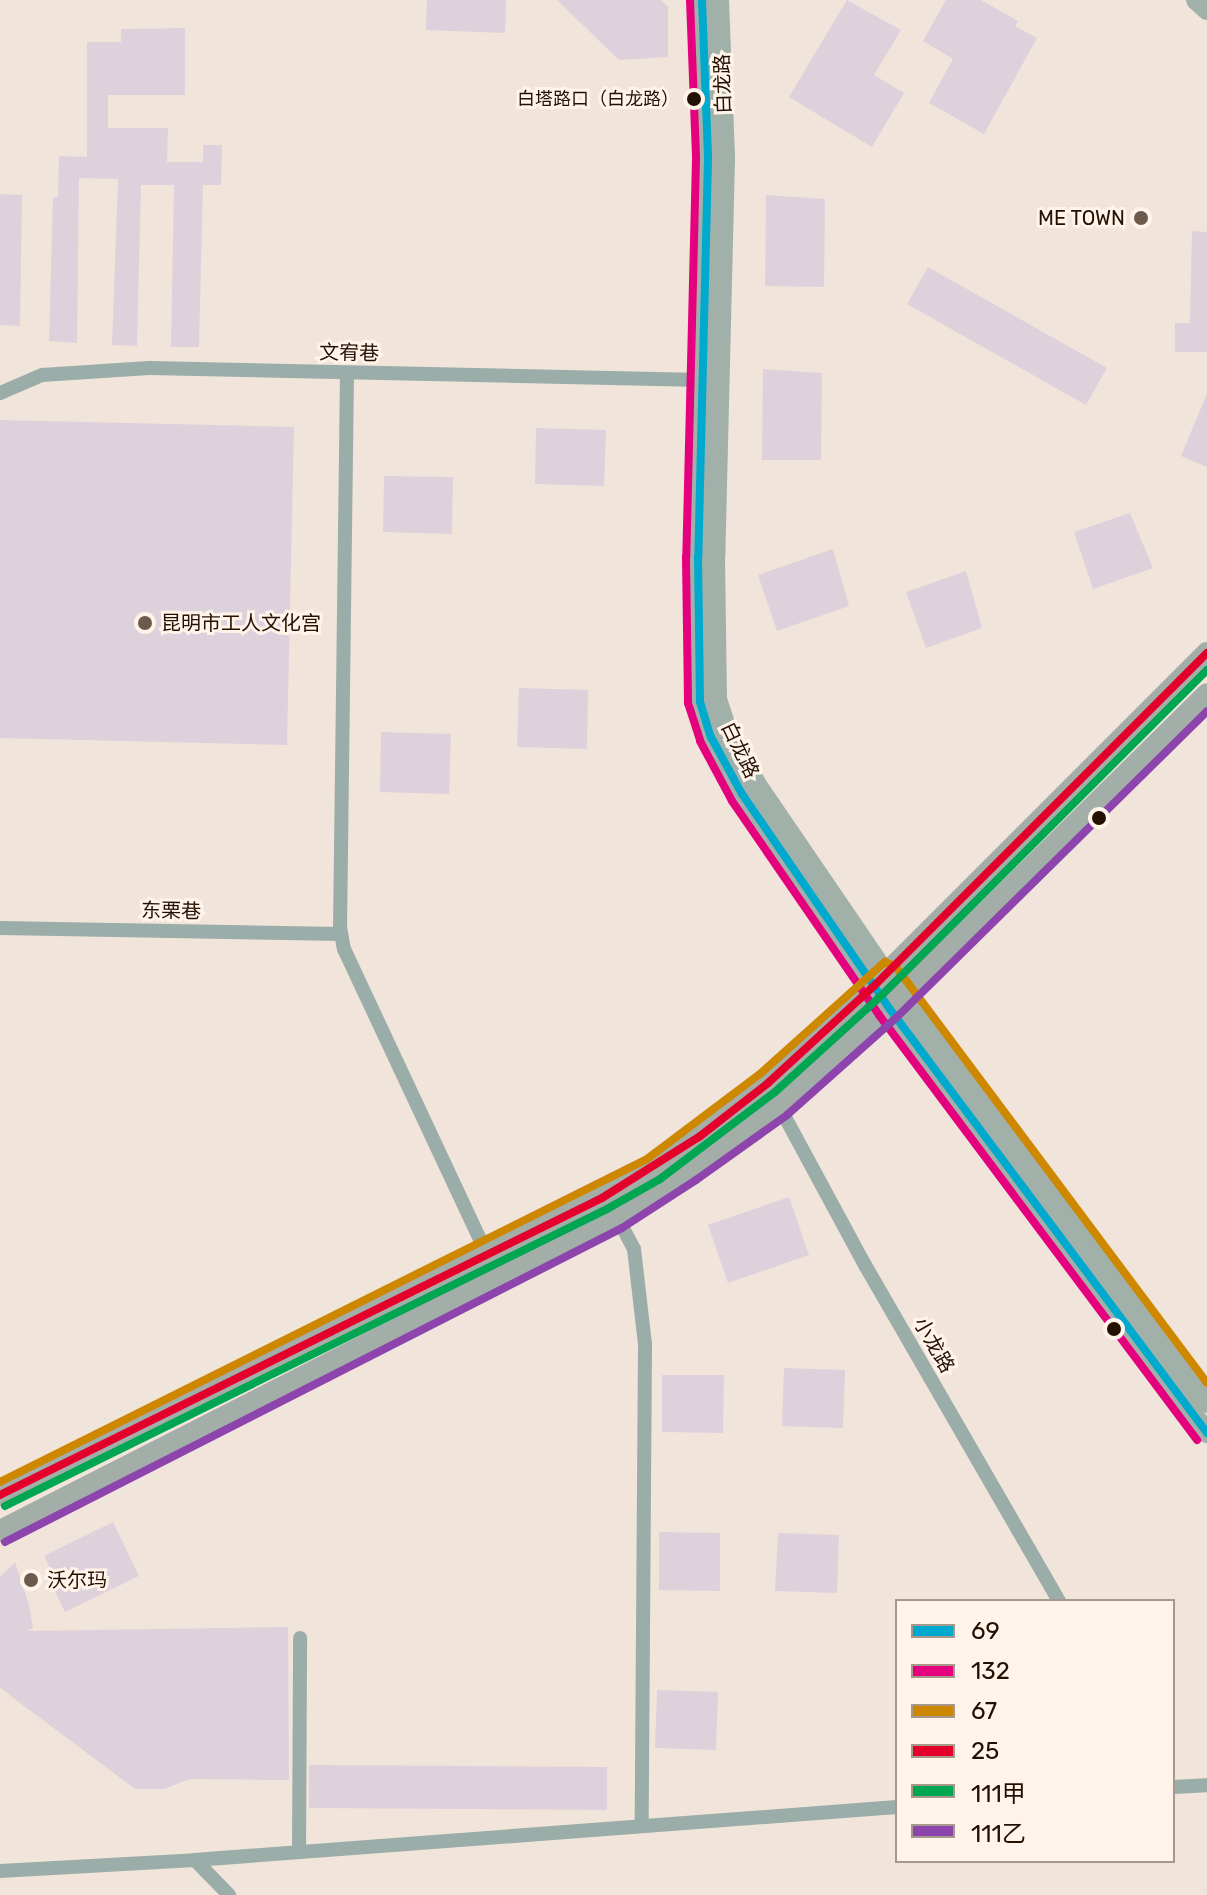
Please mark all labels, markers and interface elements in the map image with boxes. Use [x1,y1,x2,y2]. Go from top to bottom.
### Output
street label: 白龙路 [710,54,736,114]
place label: 白塔路口（白龙路） [517,88,679,110]
marker: 白塔路口（白龙路） [686,91,702,107]
place label: ME TOWN [1038,206,1125,230]
marker: ME TOWN [1132,209,1150,227]
street label: 文宥巷 [319,340,379,366]
place label: 昆明市工人文化宫 [161,611,321,635]
marker: 昆明市工人文化宫 [136,614,154,632]
street label: 白龙路 [716,718,764,782]
unlabelled marker [1091,810,1107,826]
street label: 东栗巷 [141,898,201,924]
street label: 小龙路 [909,1313,959,1377]
unlabelled marker [1106,1321,1122,1337]
place label: 沃尔玛 [47,1568,107,1592]
marker: 沃尔玛 [22,1571,40,1589]
legend [895,1599,1175,1863]
text: 69 [971,1617,1000,1645]
text: 132 [971,1657,1010,1685]
text: 67 [971,1697,997,1725]
text: 25 [971,1737,999,1765]
text: 111甲 [971,1780,1026,1808]
text: 111乙 [971,1820,1026,1848]

